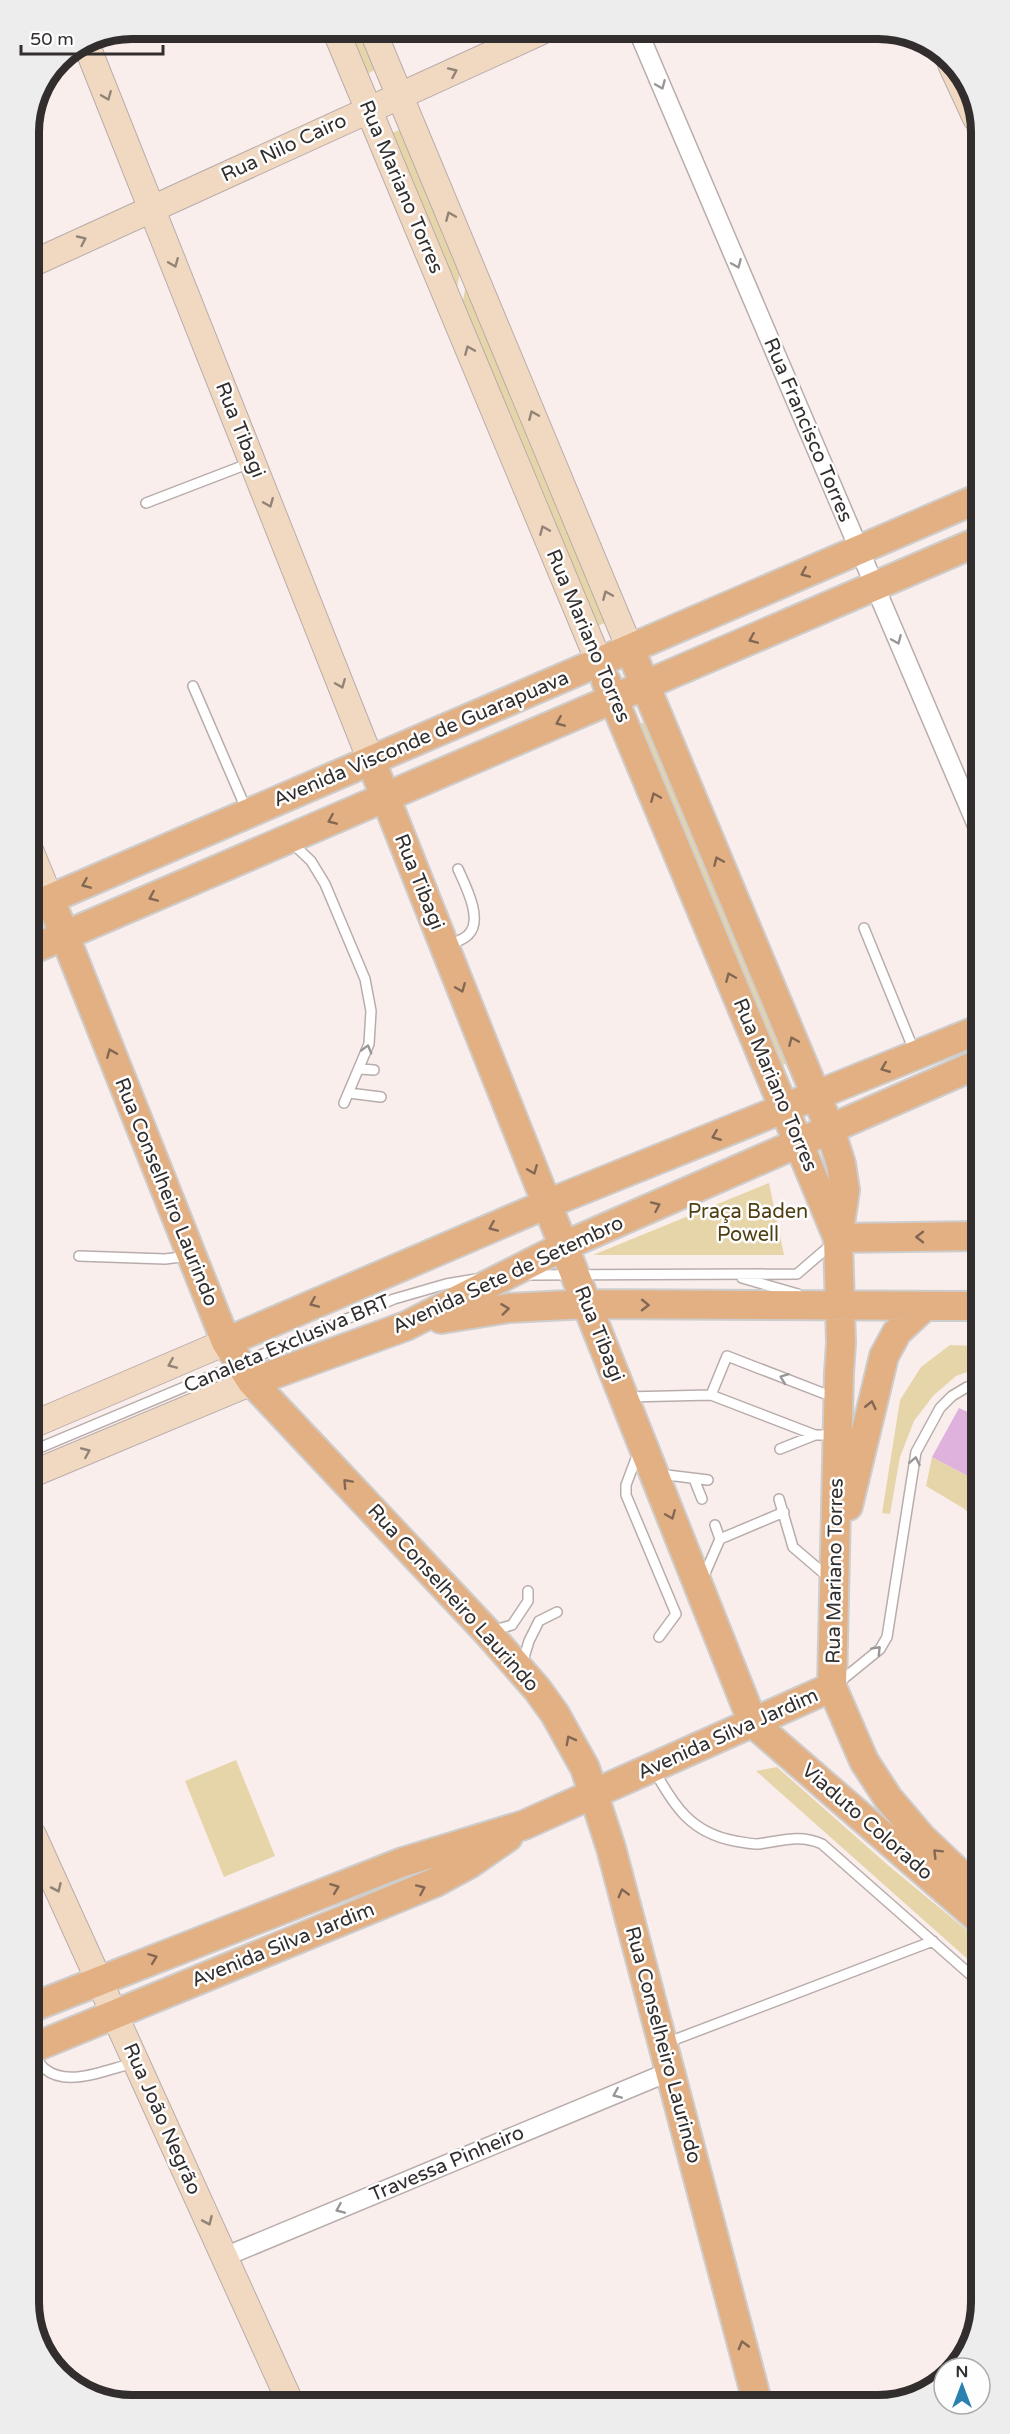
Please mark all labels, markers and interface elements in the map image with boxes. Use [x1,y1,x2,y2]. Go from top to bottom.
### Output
scale bar [21,18,164,56]
text: 50 m [30,28,74,50]
one-way arrow [447,67,458,79]
one-way arrow [654,79,666,90]
one-way arrow [100,89,112,100]
street label: Rua Mariano Torres [354,97,448,277]
street label: Rua Nilo Cairo [217,108,351,188]
one-way arrow [445,211,457,222]
one-way arrow [76,236,87,248]
one-way arrow [166,258,179,268]
one-way arrow [730,258,742,269]
street label: Rua Francisco Torres [758,334,858,526]
one-way arrow [464,346,476,357]
street label: Rua Tibagi [210,379,270,481]
one-way arrow [528,410,540,421]
one-way arrow [262,497,274,508]
one-way arrow [539,526,551,537]
street label: Rua Mariano Torres [541,546,635,726]
one-way arrow [801,566,812,578]
one-way arrow [602,590,614,601]
one-way arrow [748,631,759,643]
one-way arrow [890,633,902,644]
street label: Avenida Visconde de Guarapuava [270,666,572,812]
one-way arrow [334,678,346,689]
one-way arrow [555,714,566,726]
one-way arrow [650,792,662,803]
one-way arrow [327,813,338,825]
street label: Rua Tibagi [389,831,449,933]
one-way arrow [713,857,725,868]
one-way arrow [81,876,92,888]
one-way arrow [148,890,159,902]
one-way arrow [725,972,737,983]
one-way arrow [454,983,467,993]
street label: Rua Mariano Torres [728,995,822,1175]
one-way arrow [788,1037,800,1048]
one-way arrow [360,1044,372,1055]
one-way arrow [106,1048,118,1059]
one-way arrow [880,1060,891,1073]
street label: Rua Conselheiro Laurindo [109,1074,223,1310]
one-way arrow [711,1129,722,1141]
one-way arrow [526,1163,538,1174]
park label: Praça Baden Powell [688,1200,808,1247]
one-way arrow [649,1201,660,1213]
street label: Avenida Sete de Setembro [389,1211,627,1339]
one-way arrow [489,1220,500,1232]
one-way arrow [916,1231,925,1243]
street label: Rua Tibagi [569,1283,629,1385]
street label: Canaleta Exclusiva BRT [180,1290,394,1398]
one-way arrow [309,1296,320,1308]
one-way arrow [641,1299,650,1311]
one-way arrow [501,1303,510,1316]
one-way arrow [167,1357,178,1369]
one-way arrow [779,1373,790,1385]
one-way arrow [864,1400,877,1410]
one-way arrow [79,1447,90,1459]
one-way arrow [908,1456,921,1466]
street label: Rua Mariano Torres [821,1478,849,1664]
one-way arrow [343,1479,354,1489]
street label: Rua Conselheiro Laurindo [362,1499,544,1697]
one-way arrow [663,1509,676,1519]
one-way arrow [870,1646,881,1656]
street label: Avenida Silva Jardim [634,1683,822,1785]
one-way arrow [566,1736,578,1747]
street label: Viaduto Colorado [796,1758,938,1886]
one-way arrow [934,1850,945,1861]
one-way arrow [50,1881,62,1892]
one-way arrow [328,1883,339,1895]
one-way arrow [415,1884,426,1896]
one-way arrow [618,1888,631,1898]
street label: Avenida Silva Jardim [188,1897,378,1993]
street label: Rua Conselheiro Laurindo [620,1924,706,2166]
one-way arrow [146,1953,157,1965]
street label: Rua João Negrão [118,2039,206,2199]
one-way arrow [612,2087,623,2099]
street label: Travessa Pinheiro [366,2121,528,2207]
one-way arrow [335,2202,346,2214]
one-way arrow [200,2214,212,2225]
one-way arrow [737,2340,750,2350]
north arrow [932,2356,992,2416]
text: N [956,2362,968,2382]

